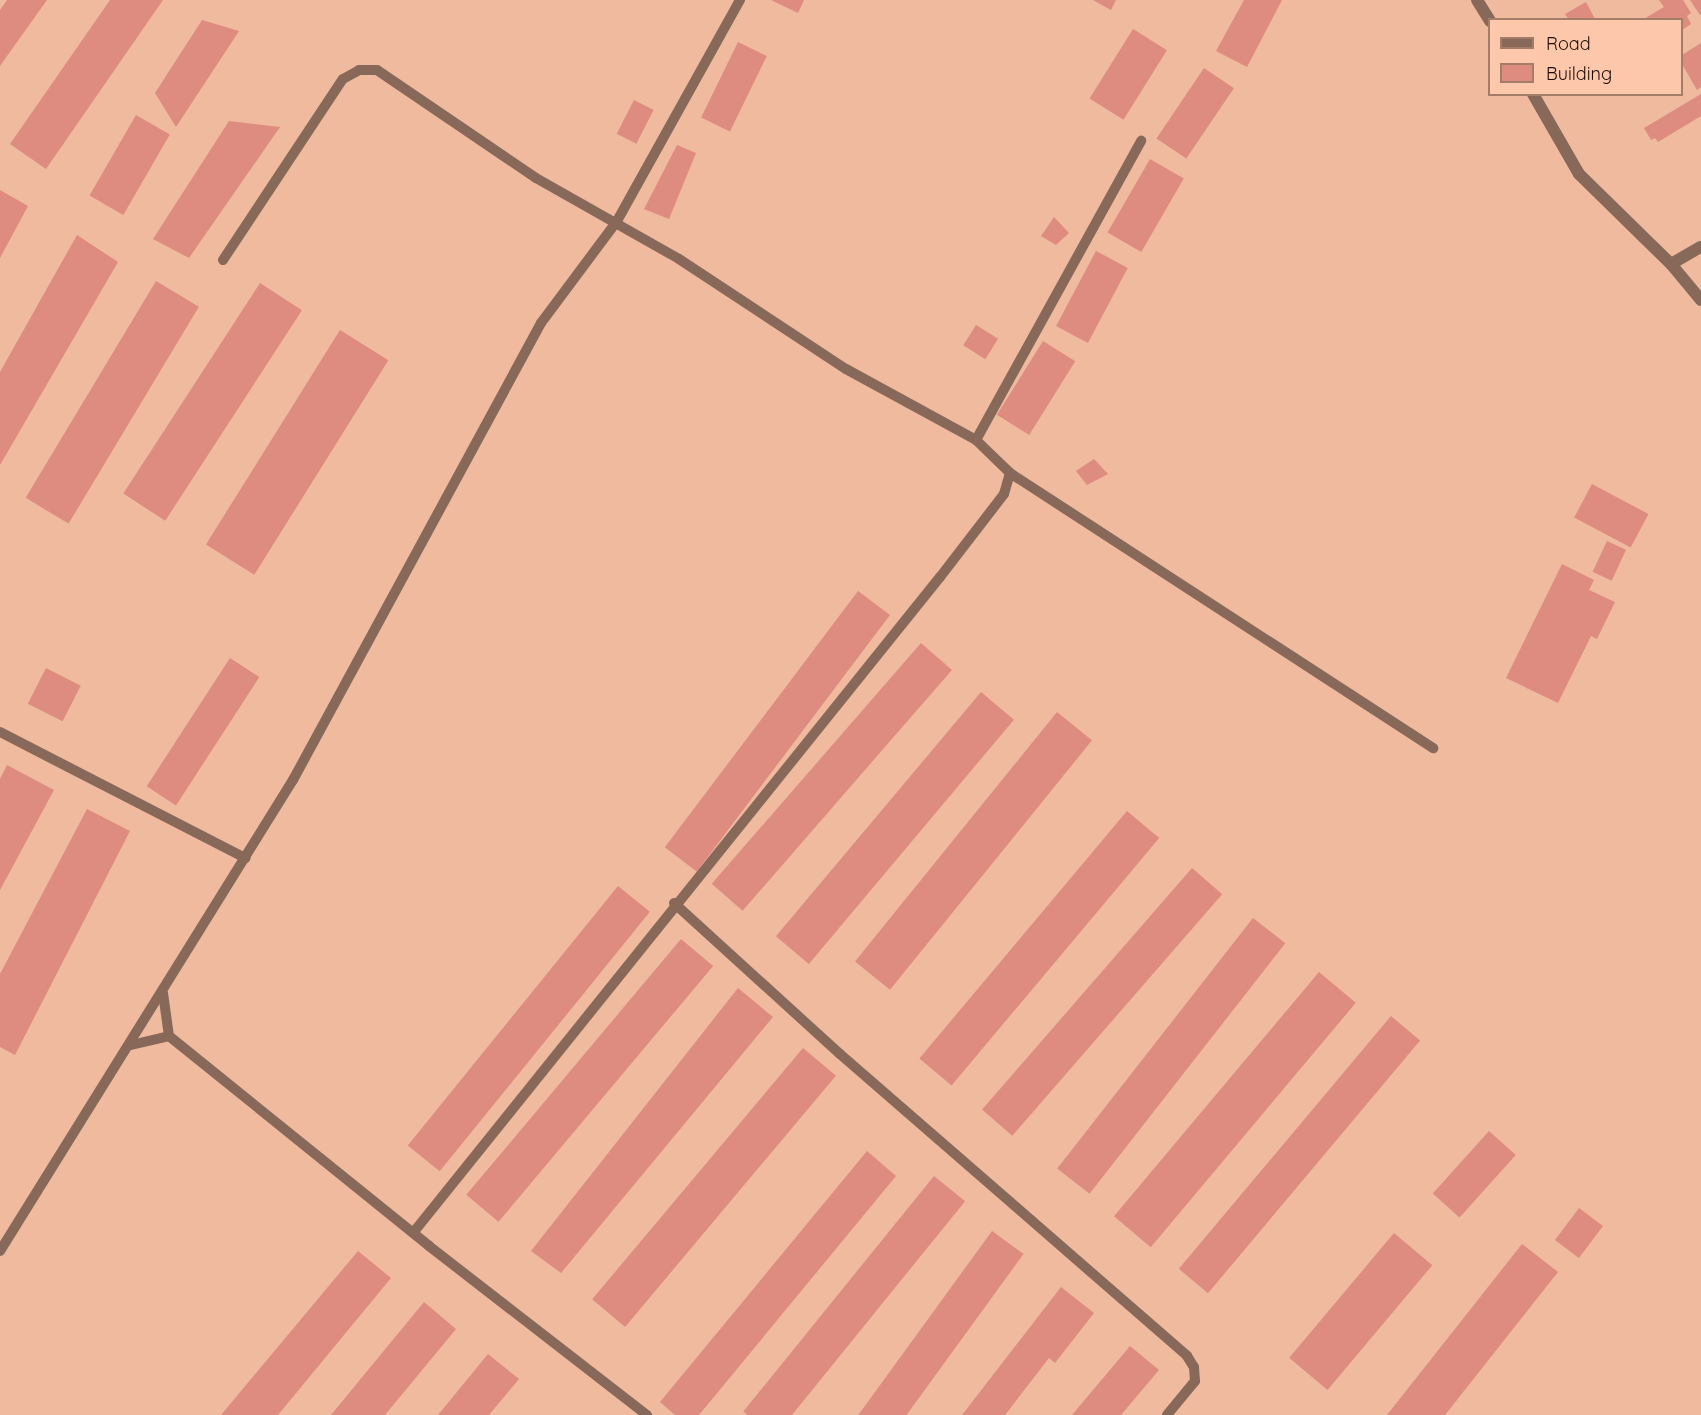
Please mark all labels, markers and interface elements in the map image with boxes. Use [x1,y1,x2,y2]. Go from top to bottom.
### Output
legend [1488,18,1683,96]
text: Road [1546,32,1591,55]
text: Building [1546,62,1612,85]

